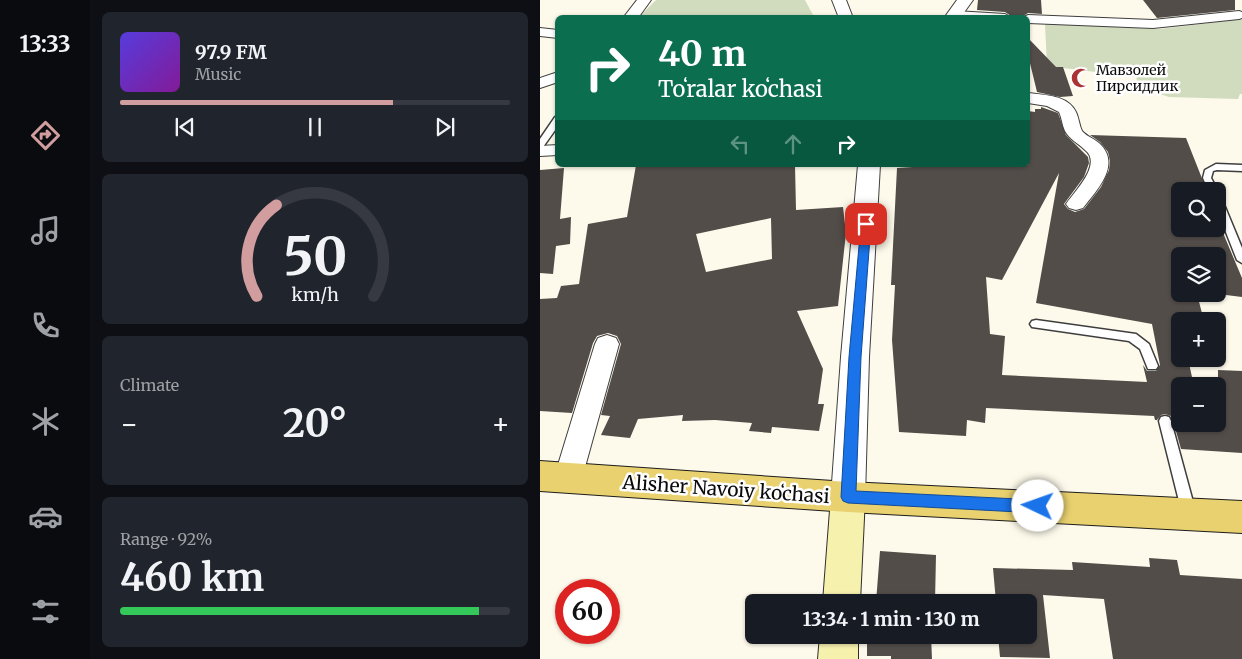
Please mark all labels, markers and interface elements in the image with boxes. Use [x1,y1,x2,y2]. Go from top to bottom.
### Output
text: 13:33 [19,30,71,58]
text: 40 m [658,32,746,76]
icon: right [575,35,640,100]
text: 97.9 FM [195,40,267,64]
place label: Мавзолей Пирсиддик [1096,61,1178,95]
text: Music [195,64,241,84]
mosque icon: Мавзолей Пирсиддик [1070,67,1092,89]
text: Toʻralar koʻchasi [658,75,823,103]
icon: previous [171,113,199,141]
icon: pause [301,113,329,141]
icon: next [431,113,459,141]
icon: directions [28,118,63,153]
icon: left [726,130,754,158]
icon: ahead [779,130,807,158]
icon: right [832,130,860,158]
map controls [1171,182,1226,432]
button: search [1171,182,1226,237]
pin [845,203,887,245]
icon: arrive [852,210,880,238]
icon: music [28,213,63,248]
text: 50 [283,224,347,289]
button: layers [1171,247,1226,302]
text: km/h [291,283,339,306]
icon: phone [28,308,63,343]
button: + [1171,312,1226,367]
text: Climate [120,375,179,395]
button: − [1171,377,1226,432]
text: 20° [283,400,347,447]
icon: climate [28,404,63,439]
text: − [120,406,139,442]
text: + [491,406,510,442]
street label: Alisher Navoiy koʻchasi [621,470,830,508]
position arrow [1011,479,1063,531]
icon: car [28,499,63,534]
text: Range · 92% [120,529,212,549]
text: 460 km [120,554,264,601]
speed limit sign: 60 [555,579,620,644]
icon: filters [28,594,63,629]
text: 13:34 · 1 min · 130 m [802,607,980,631]

